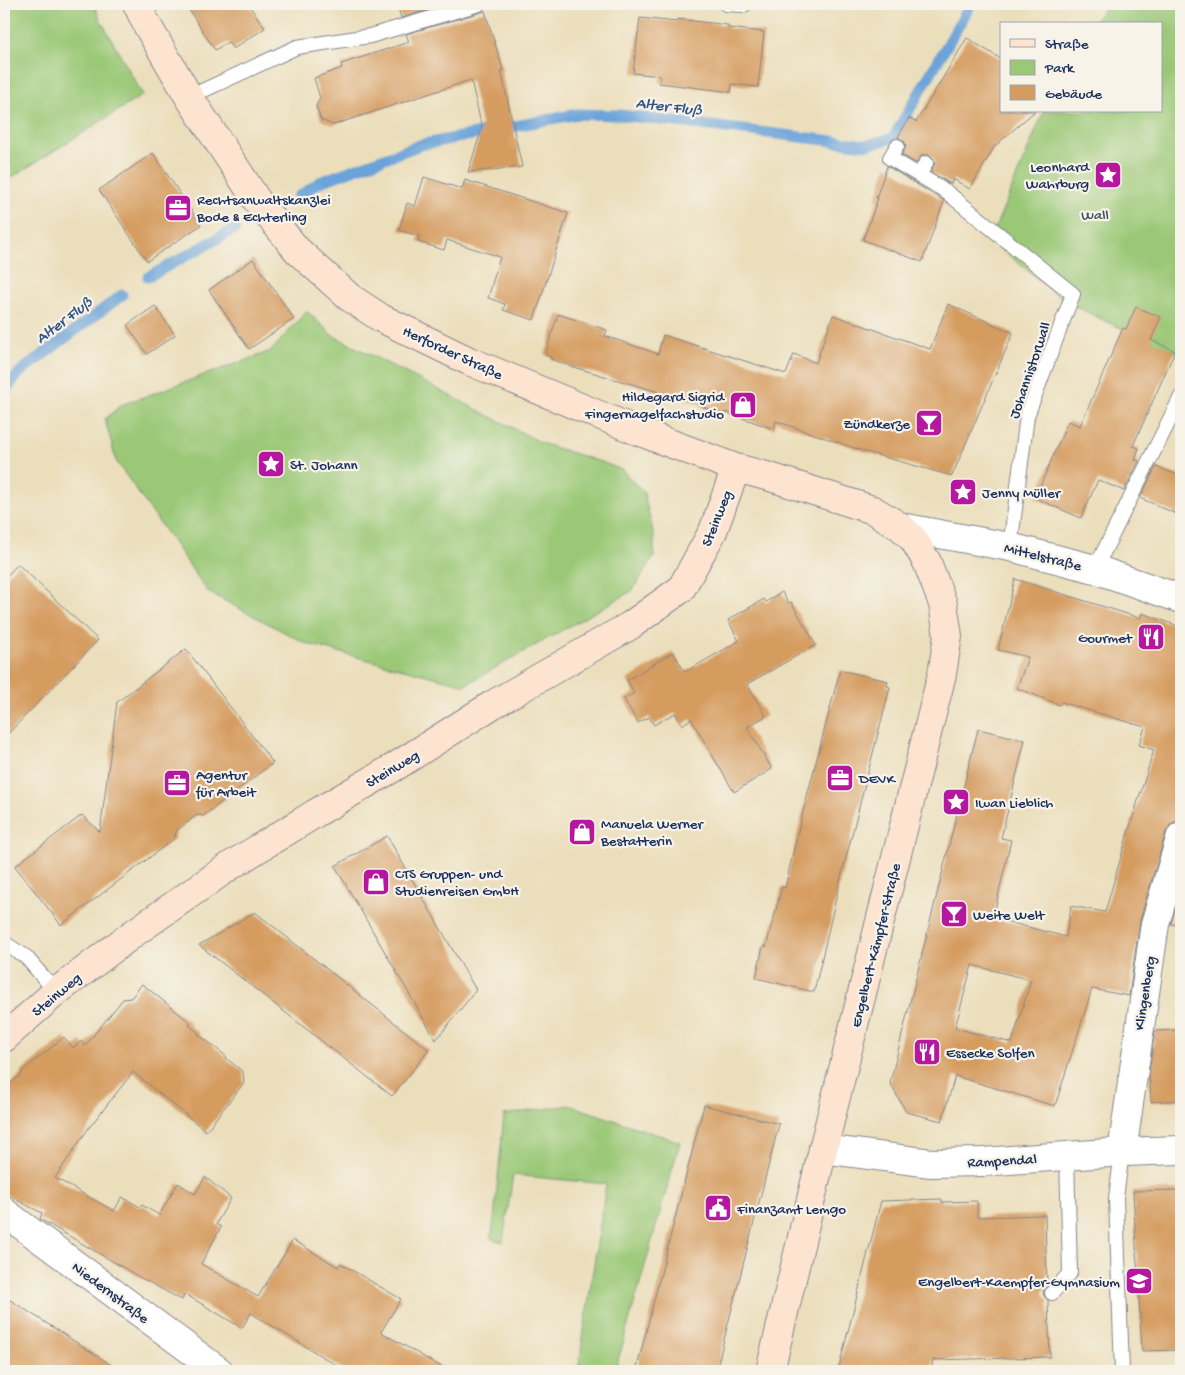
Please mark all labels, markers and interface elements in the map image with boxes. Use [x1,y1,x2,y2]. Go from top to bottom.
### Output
legend [1000,22,1162,112]
text: Straße [1045,36,1089,54]
text: Park [1044,60,1075,78]
text: Gebäude [1045,86,1102,104]
water label: Alter Fluß [635,95,704,122]
place label: Leonhard Wahrburg [1026,159,1090,194]
place icon: Leonhard Wahrburg [1093,160,1123,190]
place label: Rechtsanwaltskanzlei Bode & Echterling [196,192,331,227]
office icon: Rechtsanwaltskanzlei Bode & Echterling [163,193,193,223]
park label: Wall [1081,207,1109,225]
water label: Alter Fluß [33,294,98,349]
street label: Johannistorwall [1006,320,1056,421]
street label: Herforder Straße [399,323,505,385]
place label: Hildegard Sigrid Fingernagelfachstudio [584,389,725,424]
shop icon: Hildegard Sigrid Fingernagelfachstudio [728,390,758,420]
bar icon: Zündkerze [914,408,944,438]
place label: Zündkerze [843,416,910,434]
place icon: St. Johann [256,449,286,479]
place label: St. Johann [290,457,358,475]
place icon: Jenny Müller [948,477,978,507]
place label: Jenny Müller [982,485,1062,503]
street label: Steinweg [698,488,737,550]
street label: Mittelstraße [1002,540,1083,576]
restaurant icon: Gourmet [1136,622,1166,652]
place label: Gourmet [1078,630,1134,648]
street label: Steinweg [363,747,423,793]
office icon: DEVK [825,763,855,793]
place label: Agentur für Arbeit [195,767,258,802]
office icon: Agentur für Arbeit [162,768,192,798]
place label: DEVK [858,771,896,789]
place icon: Iwan Lieblich [941,787,971,817]
place label: Iwan Lieblich [975,795,1053,813]
place label: Manuela Werner Bestatterin [600,816,704,851]
shop icon: Manuela Werner Bestatterin [567,817,597,847]
street label: Engelbert-Kämpfer-Straße [848,861,906,1029]
place label: CTS Gruppen- und Studienreisen GmbH [395,866,519,901]
shop icon: CTS Gruppen- und Studienreisen GmbH [361,867,391,897]
bar icon: Weite Welt [939,899,969,929]
place label: Weite Welt [973,907,1046,925]
street label: Klingenberg [1131,955,1161,1032]
street label: Steinweg [29,970,86,1021]
restaurant icon: Essecke Solfen [912,1037,942,1067]
place label: Essecke Solfen [946,1045,1035,1063]
street label: Rampendal [967,1151,1037,1173]
public building icon: Finanzamt Lemgo [703,1193,733,1223]
place label: Finanzamt Lemgo [736,1201,846,1219]
street label: Niedernstraße [68,1259,152,1329]
school or university icon: Engelbert-Kaempfer-Gymnasium [1124,1266,1154,1296]
place label: Engelbert-Kaempfer-Gymnasium [918,1274,1120,1292]

